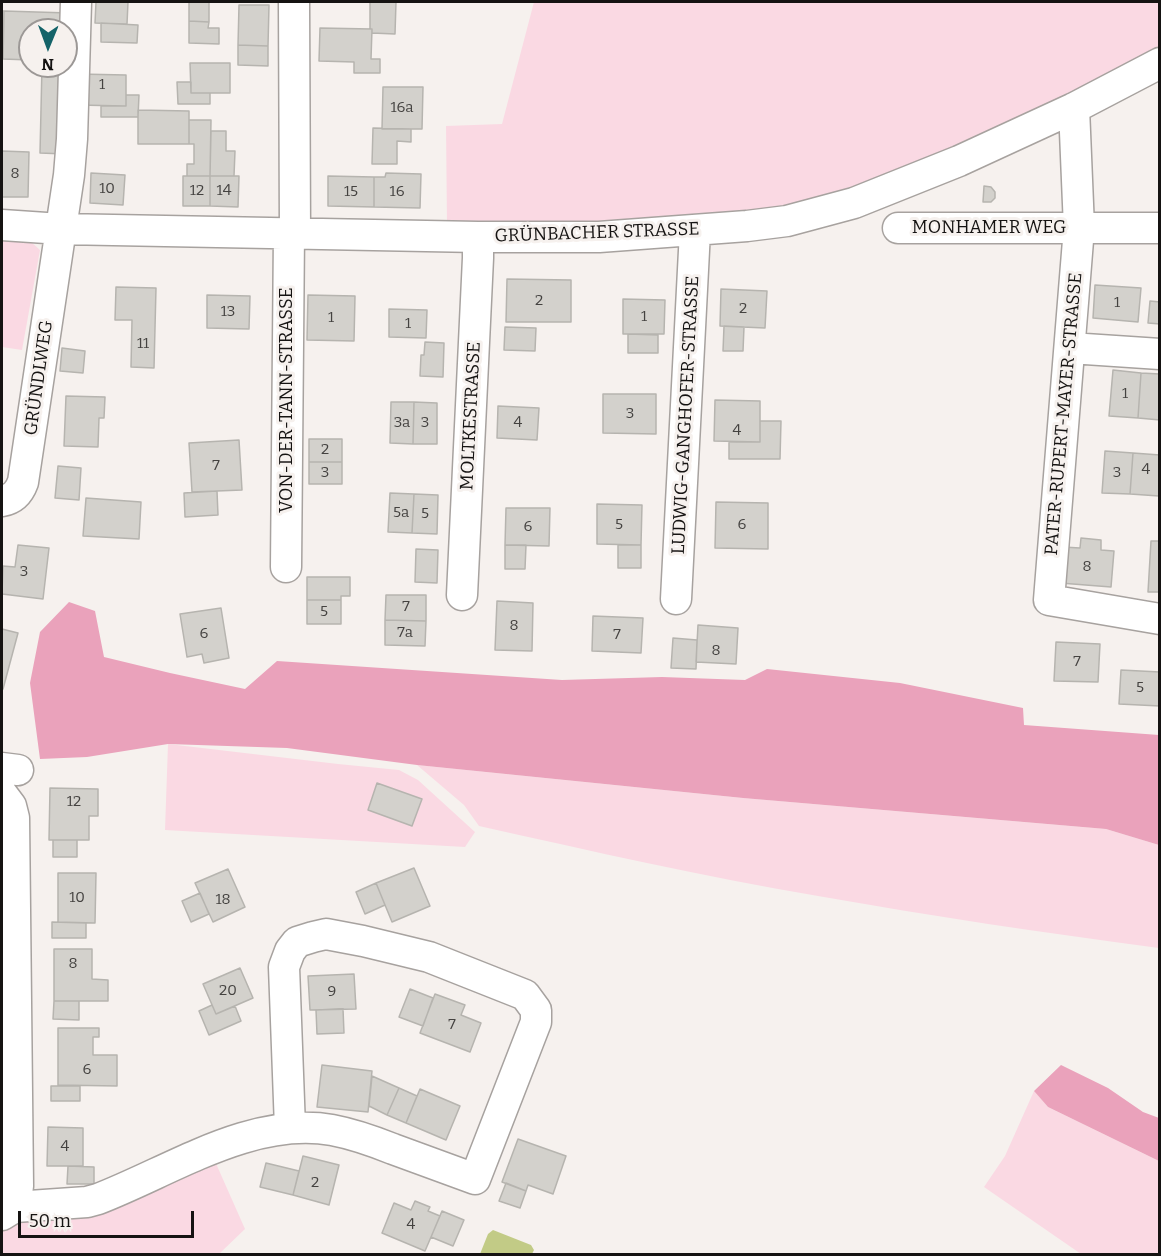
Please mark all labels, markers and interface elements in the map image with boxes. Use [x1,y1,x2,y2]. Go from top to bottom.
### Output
north arrow [18,18,78,78]
text: N [41,55,54,74]
house number: 1 [99,76,105,94]
house number: 16a [390,99,414,117]
house number: 8 [10,165,20,183]
house number: 10 [99,180,115,198]
house number: 12 [190,182,204,200]
house number: 14 [217,182,231,200]
house number: 15 [344,183,358,201]
house number: 16 [390,183,404,201]
street label: MONHAMER WEG [912,217,1066,239]
street label: GRÜNBACHER STRASSE [494,219,700,247]
street label: PATER-RUPERT-MAYER-STRASSE [1041,272,1087,556]
street label: LUDWIG-GANGHOFER-STRASSE [668,275,704,555]
street label: VON-DER-TANN-STRASSE [276,287,298,513]
house number: 2 [535,292,543,310]
house number: 1 [1114,294,1120,312]
house number: 2 [739,300,747,318]
house number: 13 [221,303,235,321]
house number: 1 [641,308,647,326]
house number: 1 [328,309,334,327]
house number: 1 [405,315,411,333]
street label: GRÜNDLWEG [20,319,58,437]
house number: 11 [137,335,149,353]
street label: MOLTKESTRASSE [456,341,486,491]
house number: 1 [1122,385,1128,403]
house number: 3 [626,405,634,423]
house number: 3a [394,414,410,432]
house number: 3 [421,414,429,432]
house number: 4 [514,414,522,432]
house number: 4 [733,422,741,440]
house number: 2 [321,441,329,459]
house number: 7 [212,457,220,475]
house number: 4 [1142,461,1150,479]
house number: 3 [321,464,329,482]
house number: 3 [1113,464,1121,482]
house number: 5a [393,504,409,522]
house number: 5 [421,505,429,523]
house number: 5 [615,516,623,534]
house number: 6 [738,516,746,534]
house number: 6 [524,518,532,536]
house number: 8 [1082,558,1092,576]
house number: 3 [20,563,28,581]
house number: 7 [402,598,410,616]
house number: 5 [320,603,328,621]
house number: 8 [509,617,519,635]
house number: 7a [397,624,413,642]
house number: 6 [200,625,208,643]
house number: 7 [613,626,621,644]
house number: 8 [711,642,721,660]
house number: 7 [1073,653,1081,671]
house number: 5 [1136,679,1144,697]
house number: 12 [67,793,81,811]
house number: 10 [69,889,85,907]
house number: 18 [215,891,231,909]
house number: 8 [68,955,78,973]
house number: 20 [219,982,237,1000]
house number: 9 [328,983,336,1001]
house number: 7 [448,1016,456,1034]
house number: 6 [83,1061,91,1079]
house number: 4 [61,1138,69,1156]
house number: 2 [311,1174,319,1192]
scale bar [21,1199,196,1237]
text: 50 m [29,1210,71,1232]
house number: 4 [407,1216,415,1234]

